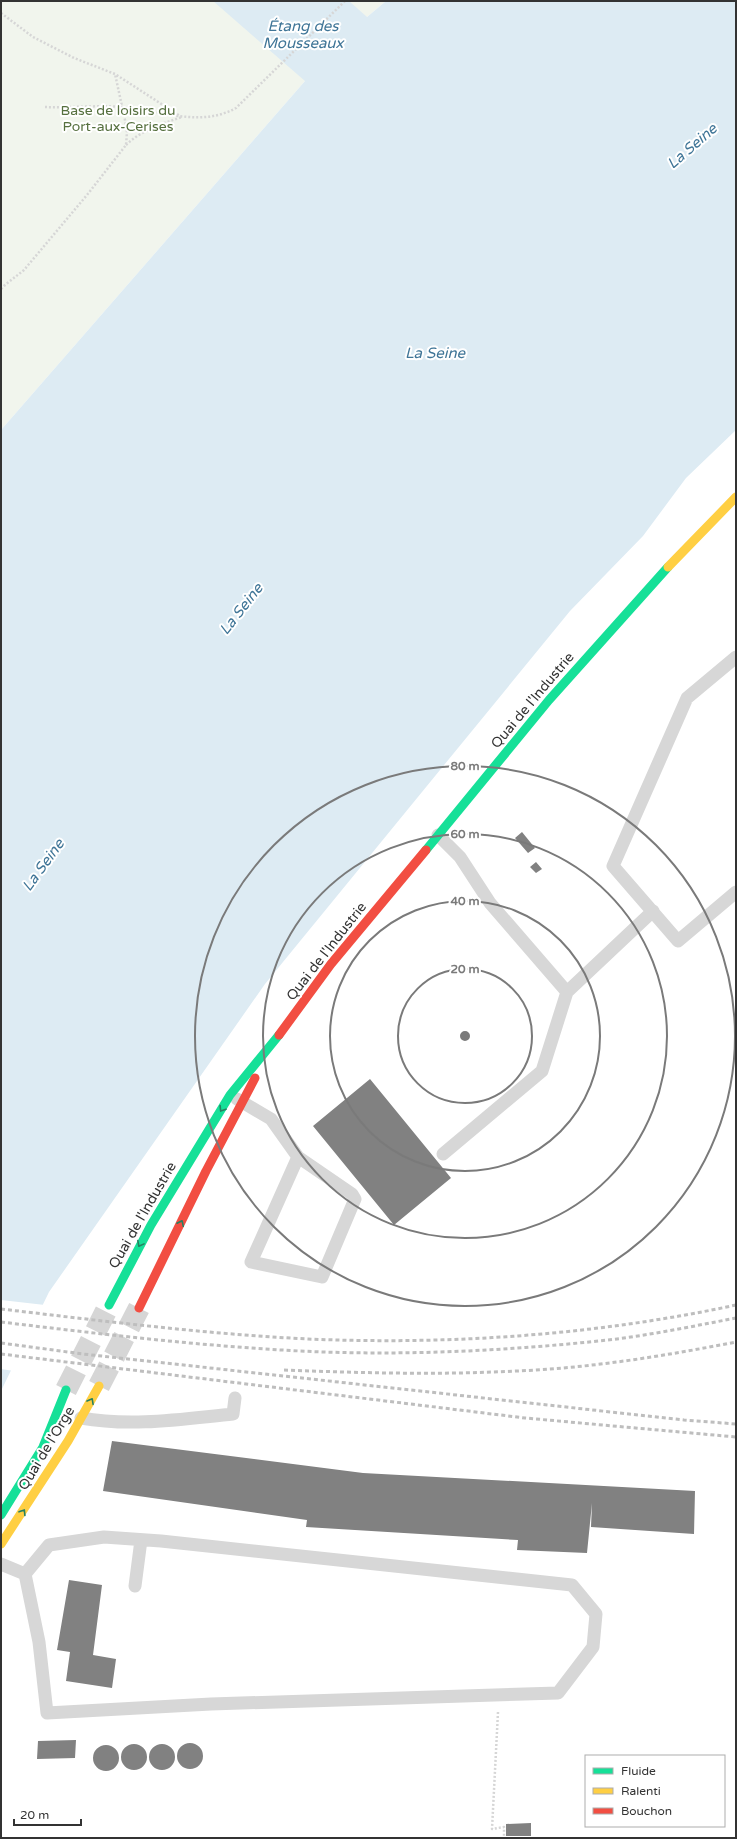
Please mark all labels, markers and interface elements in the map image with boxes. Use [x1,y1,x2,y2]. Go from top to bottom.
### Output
water label: Étang des Mousseaux [263,17,345,52]
park label: Base de loisirs du Port-aux-Cerises [60,102,176,135]
water label: La Seine [663,119,722,172]
water label: La Seine [405,344,467,362]
water label: La Seine [215,579,268,638]
street label: Quai de l'Industrie [487,649,578,752]
text: 80 m [450,759,480,773]
text: 60 m [450,827,480,841]
water label: La Seine [18,834,69,895]
text: 40 m [450,894,480,908]
street label: Quai de l'Industrie [283,899,370,1004]
text: 20 m [450,962,480,976]
centre of rings [458,1029,472,1043]
one-way arrow [219,1104,226,1111]
street label: Quai de l'Industrie [105,1159,180,1272]
one-way arrow [176,1220,184,1227]
one-way arrow [138,1240,145,1247]
one-way arrow [86,1398,93,1405]
street label: Quai de l'Orge [15,1403,78,1493]
one-way arrow [18,1509,26,1516]
legend [585,1755,725,1827]
text: Fluide [621,1764,656,1778]
text: Ralenti [621,1784,661,1798]
scale bar [14,1801,81,1827]
text: Bouchon [621,1804,672,1818]
text: 20 m [20,1808,49,1822]

